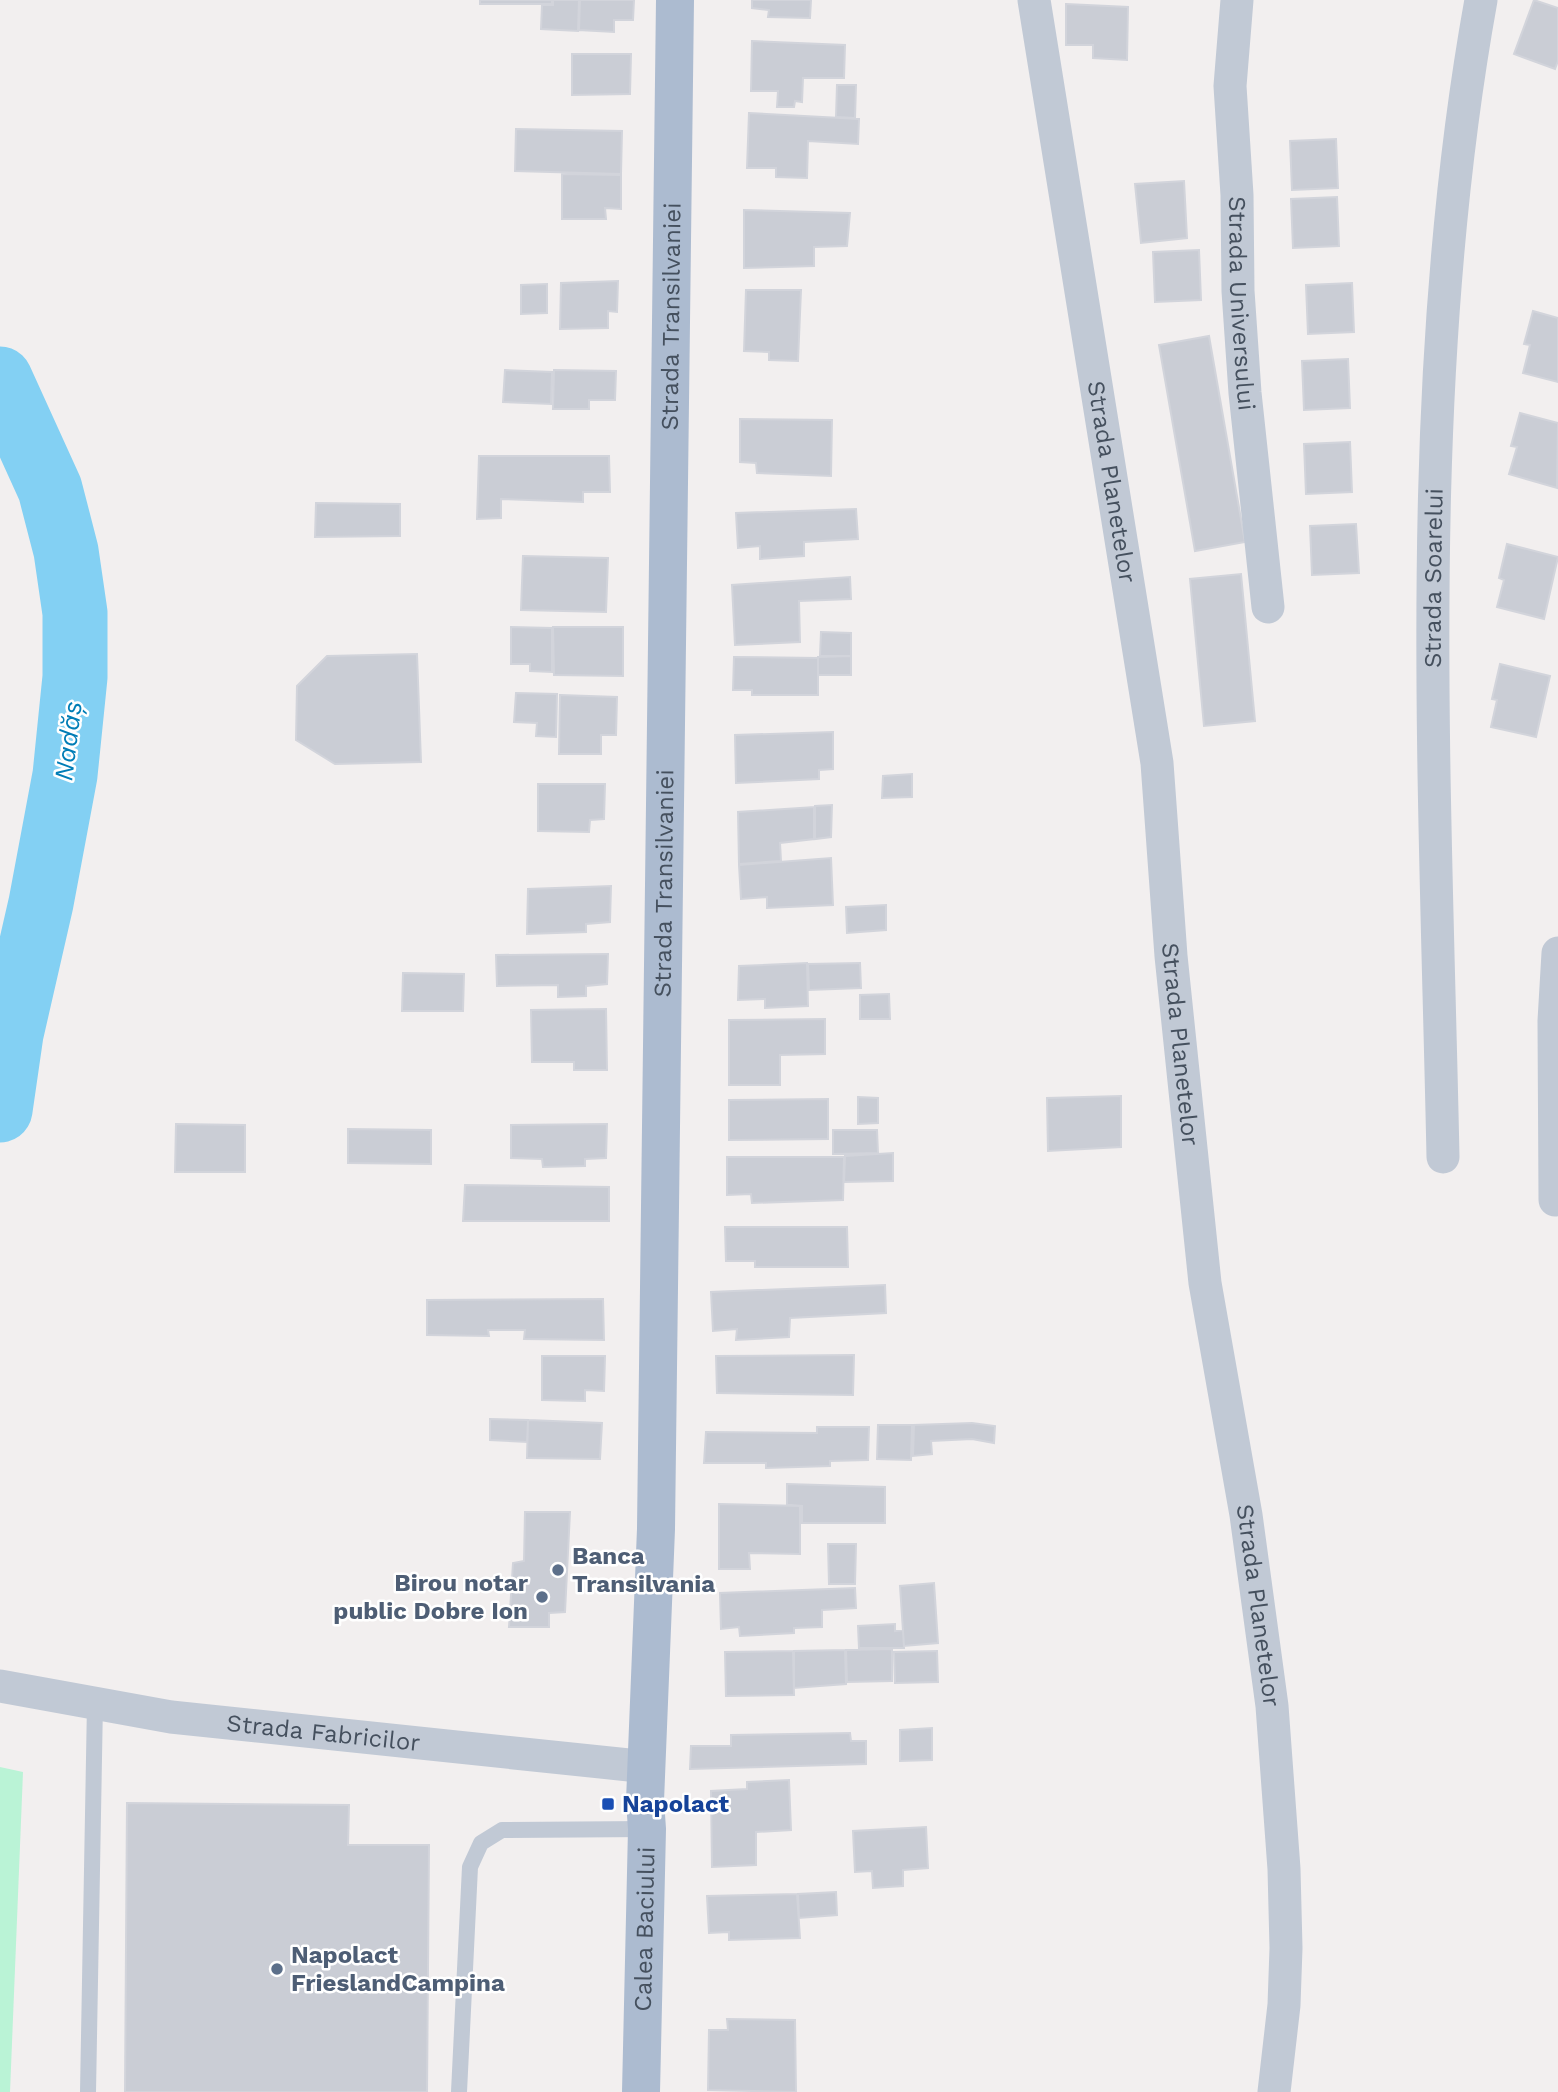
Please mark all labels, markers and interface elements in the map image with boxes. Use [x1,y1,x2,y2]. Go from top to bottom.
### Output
street label: Strada Universului [1223,196,1261,412]
street label: Strada Transilvaniei [656,202,686,431]
street label: Strada Planetelor [1082,379,1142,585]
street label: Strada Soarelui [1419,488,1449,668]
water label: Nadăș [48,700,88,782]
street label: Strada Transilvaniei [649,769,679,998]
street label: Strada Planetelor [1156,942,1205,1147]
street label: Strada Planetelor [1230,1502,1286,1709]
place label: Banca Transilvania [572,1542,715,1598]
marker: Banca Transilvania [550,1562,566,1578]
place label: Birou notar public Dobre Ion [333,1569,529,1625]
marker: Birou notar public Dobre Ion [534,1589,550,1605]
street label: Strada Fabricilor [225,1709,422,1757]
place label: Napolact [622,1790,729,1818]
marker: Napolact [600,1796,616,1812]
street label: Calea Baciului [629,1846,661,2012]
place label: Napolact FrieslandCampina [291,1941,505,1997]
marker: Napolact FrieslandCampina [269,1961,285,1977]

